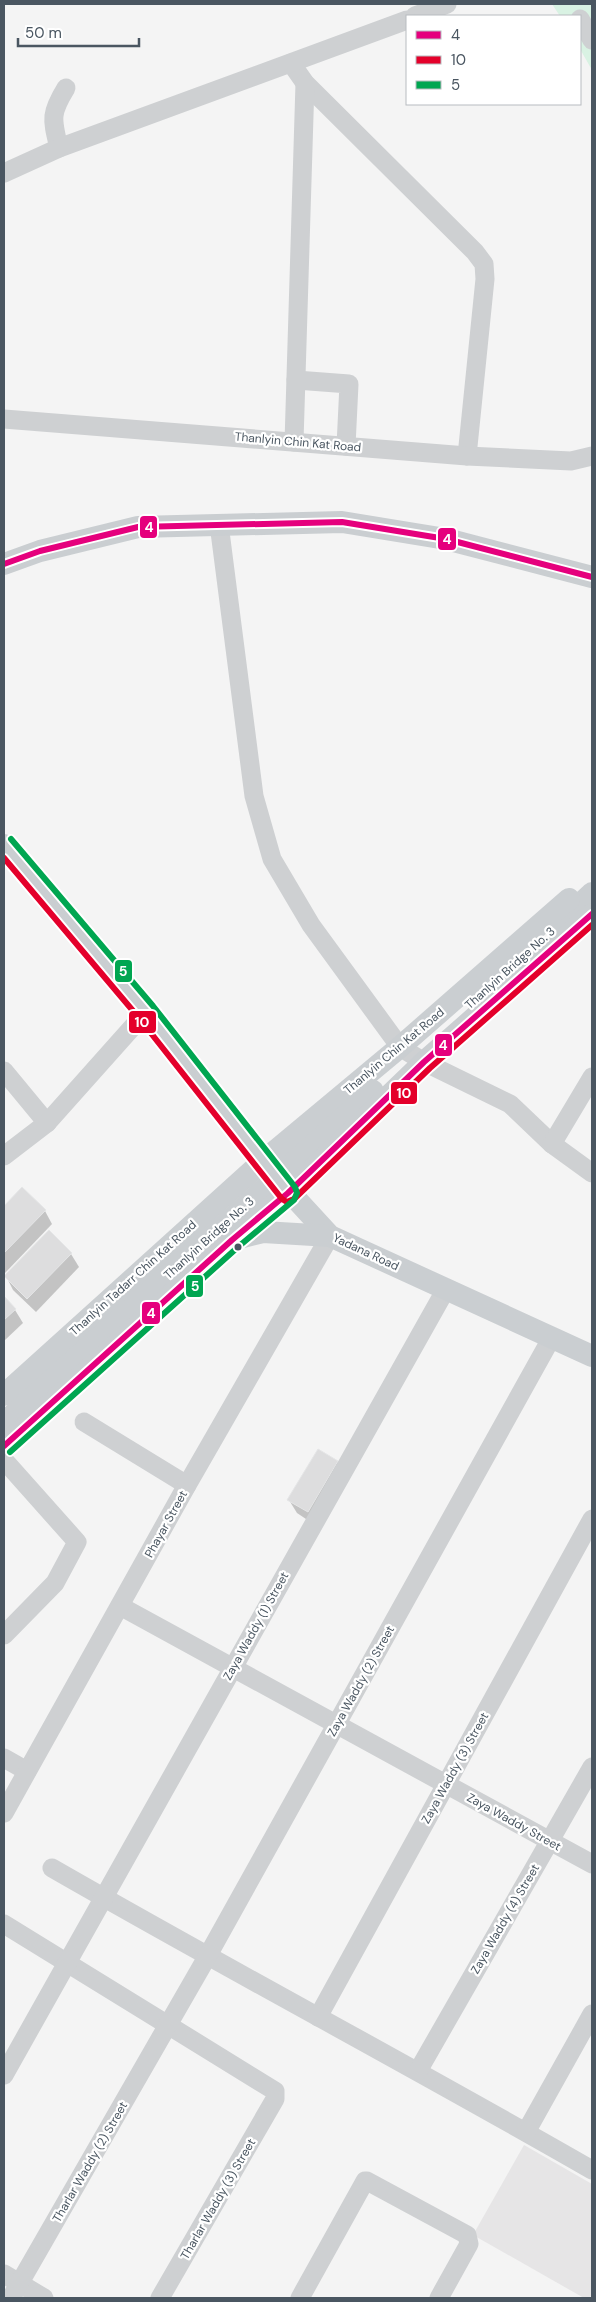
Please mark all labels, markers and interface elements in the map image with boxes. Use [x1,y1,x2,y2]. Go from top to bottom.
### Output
scale bar [18,15,139,47]
legend [406,15,581,105]
text: 50 m [25,23,62,43]
text: 4 [451,25,460,45]
text: 10 [451,50,466,70]
text: 5 [451,75,460,95]
street label: Thanlyin Chin Kat Road [234,429,362,455]
line badge: 4 [139,515,158,539]
text: 4 [144,518,154,536]
line badge: 4 [437,527,457,551]
text: 4 [442,530,452,548]
street label: Thanlyin Bridge No. 3 [462,923,558,1013]
line badge: 5 [114,959,133,983]
text: 5 [119,962,127,980]
street label: Thanlyin Chin Kat Road [340,1004,448,1098]
line badge: 10 [128,1010,157,1034]
text: 10 [135,1013,150,1031]
line badge: 4 [434,1033,453,1057]
text: 4 [438,1036,448,1054]
line badge: 10 [390,1081,418,1105]
text: 10 [397,1084,412,1102]
street label: Thanlyin Bridge No. 3 [161,1193,257,1283]
street label: Thanlyin Tadarr Chin Kat Road [66,1217,200,1339]
street label: Yadana Road [330,1230,402,1274]
unlabelled marker [233,1242,243,1252]
line badge: 5 [185,1274,204,1298]
text: 5 [191,1277,199,1295]
line badge: 4 [141,1301,161,1325]
text: 4 [146,1304,156,1322]
street label: Phayar Street [141,1487,191,1561]
street label: Zaya Waddy (1) Street [220,1569,293,1683]
street label: Zaya Waddy (2) Street [324,1622,398,1739]
street label: Zaya Waddy (3) Street [418,1709,492,1826]
street label: Zaya Waddy Street [464,1789,564,1855]
street label: Zaya Waddy (4) Street [467,1861,543,1977]
street label: Tharlar Waddy (2) Street [49,2098,131,2225]
street label: Tharlar Waddy (3) Street [177,2135,259,2262]

